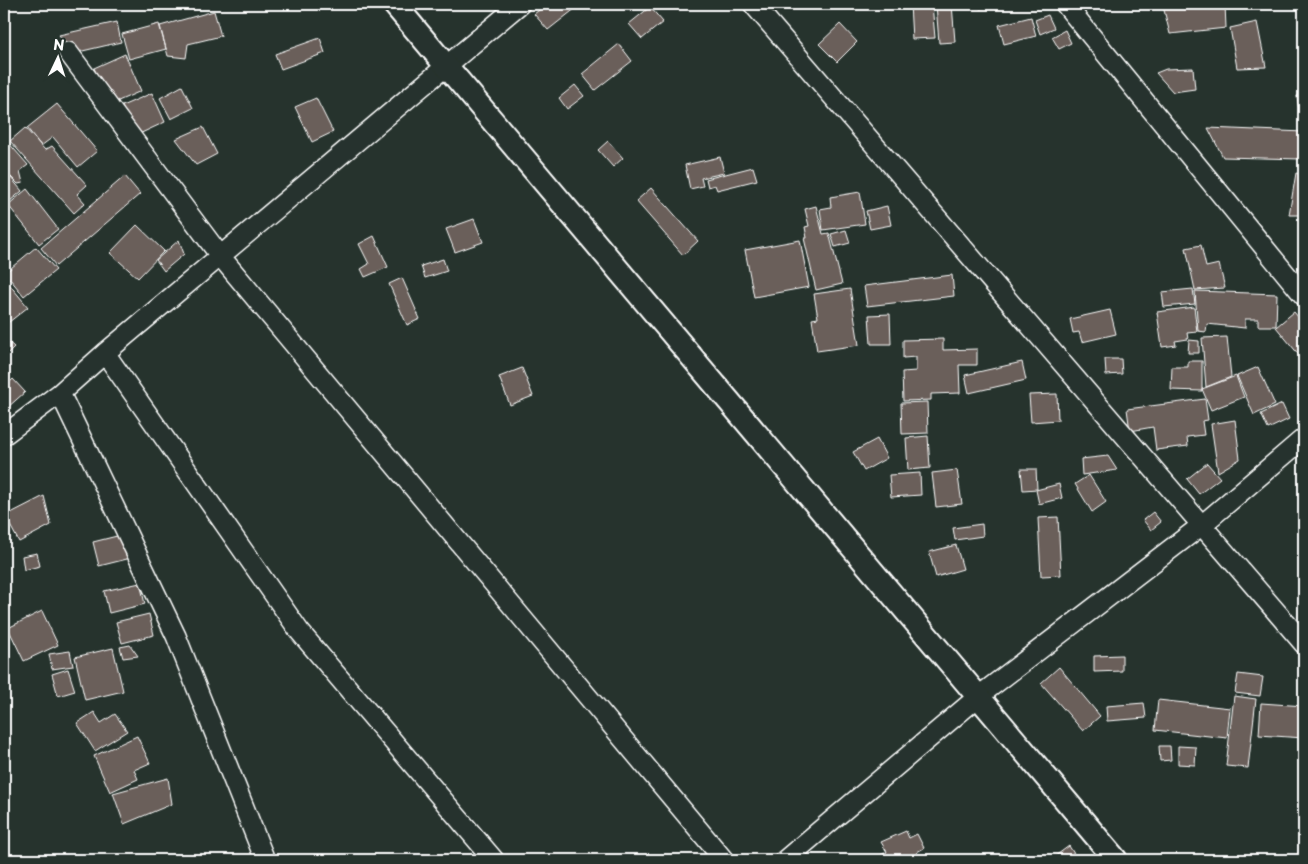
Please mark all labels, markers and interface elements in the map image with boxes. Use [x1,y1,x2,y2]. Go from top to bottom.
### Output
north arrow [32,32,82,82]
text: N [53,34,65,55]

